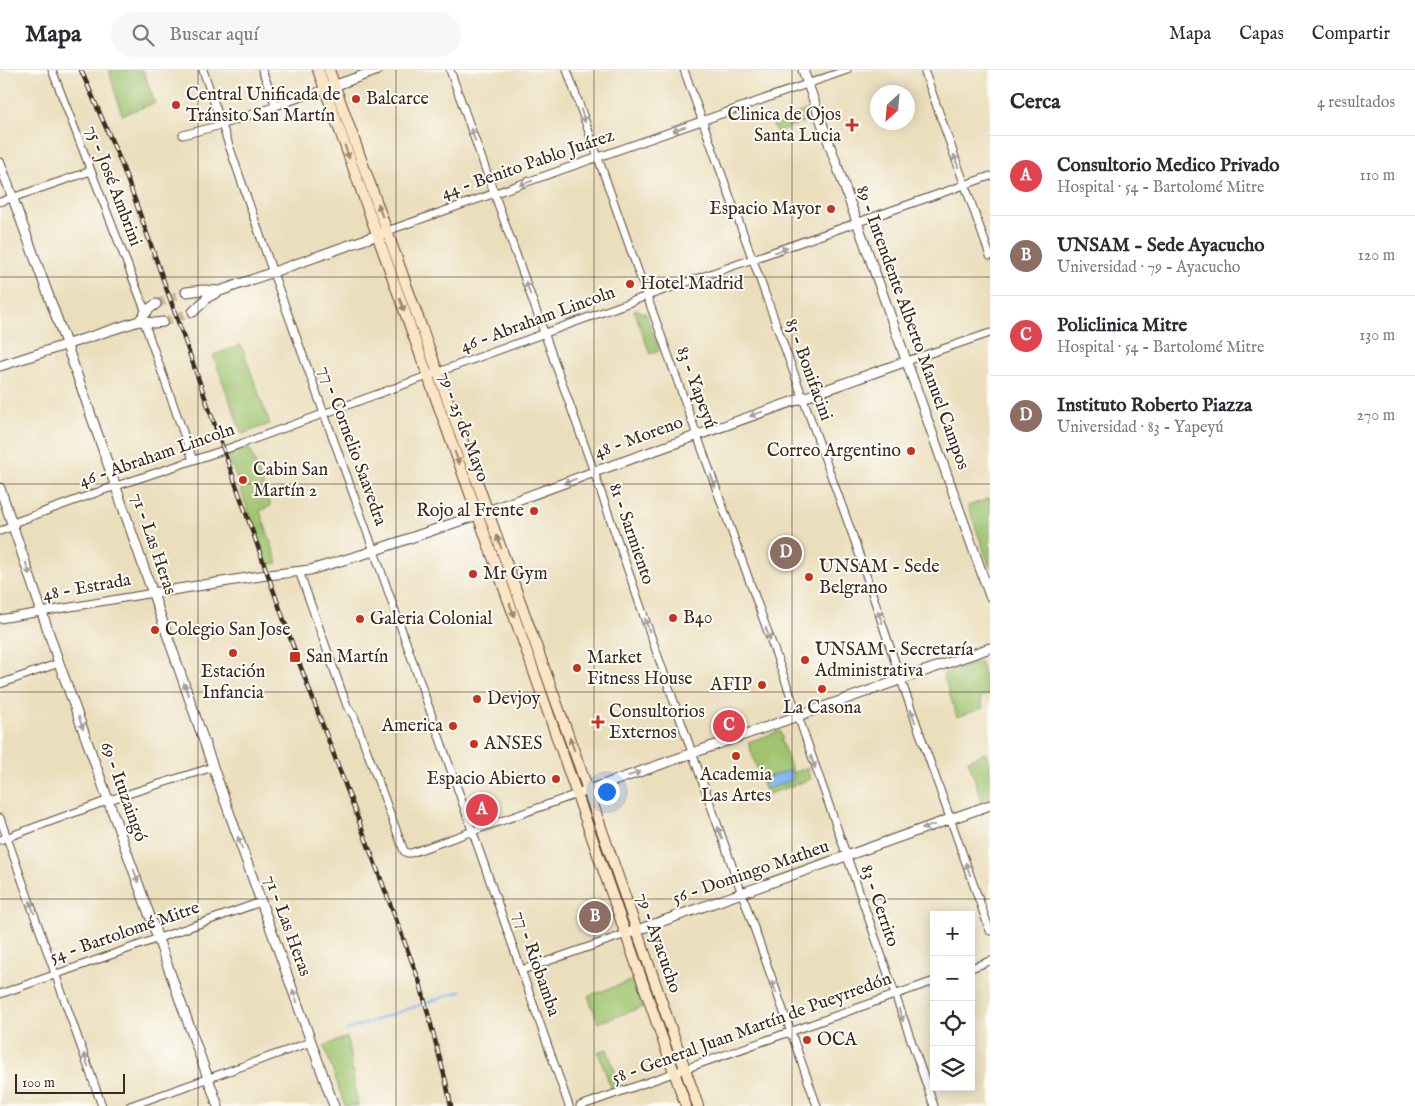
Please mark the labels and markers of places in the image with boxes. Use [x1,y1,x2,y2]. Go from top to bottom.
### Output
place label: Central Unificada de Tránsito San Martín [186,84,340,128]
place label: Balcarce [366,88,429,111]
marker: Balcarce [350,93,362,105]
marker: Central Unificada de Tránsito San Martín [170,99,182,111]
place label: Clinica de Ojos Santa Lucia [728,104,841,148]
marker: Clinica de Ojos Santa Lucia [845,118,859,132]
place label: Espacio Mayor [709,198,821,221]
marker: Espacio Mayor [825,203,837,215]
place label: Hotel Madrid [640,273,744,296]
marker: Hotel Madrid [624,278,636,290]
place label: Correo Argentino [767,440,901,463]
marker: Correo Argentino [905,445,917,457]
place label: Cabin San Martín 2 [253,459,329,503]
marker: Cabin San Martín 2 [237,474,249,486]
place label: Rojo al Frente [416,500,524,523]
marker: Rojo al Frente [528,505,540,517]
pin: D [770,534,802,572]
place label: UNSAM - Sede Belgrano [819,556,940,600]
place label: Mr Gym [483,563,548,586]
marker: Mr Gym [467,568,479,580]
marker: UNSAM - Sede Belgrano [803,571,815,583]
place label: B40 [683,607,713,630]
place label: Galeria Colonial [370,608,492,631]
marker: B40 [667,612,679,624]
marker: Galeria Colonial [354,613,366,625]
place label: Colegio San Jose [165,619,290,642]
marker: Colegio San Jose [149,624,161,636]
place label: UNSAM - Secretaría Administrativa [814,639,974,683]
place label: San Martín [306,646,389,669]
marker: Estación Infancia [227,647,239,659]
place label: Market Fitness House [587,647,693,691]
marker: San Martín [288,650,302,664]
marker: UNSAM - Secretaría Administrativa [799,654,811,666]
place label: Estación Infancia [201,661,266,705]
marker: Market Fitness House [571,662,583,674]
place label: AFIP [709,674,752,697]
marker: AFIP [756,679,768,691]
marker: La Casona [816,683,828,695]
place label: Devjoy [487,688,541,711]
marker: Devjoy [471,693,483,705]
place label: La Casona [783,697,861,720]
place label: Consultorios Externos [609,701,705,745]
pin: C [713,707,745,745]
place label: America [381,715,443,738]
marker: Consultorios Externos [591,715,605,729]
marker: America [447,720,459,732]
place label: ANSES [483,733,543,756]
marker: ANSES [468,738,480,750]
marker: Academia Las Artes [730,750,742,762]
place label: Academia Las Artes [699,764,772,808]
place label: Espacio Abierto [426,768,546,791]
marker: Espacio Abierto [550,773,562,785]
pin: A [466,791,498,829]
pin: B [579,898,611,936]
place label: OCA [817,1029,858,1052]
marker: OCA [801,1034,813,1046]

